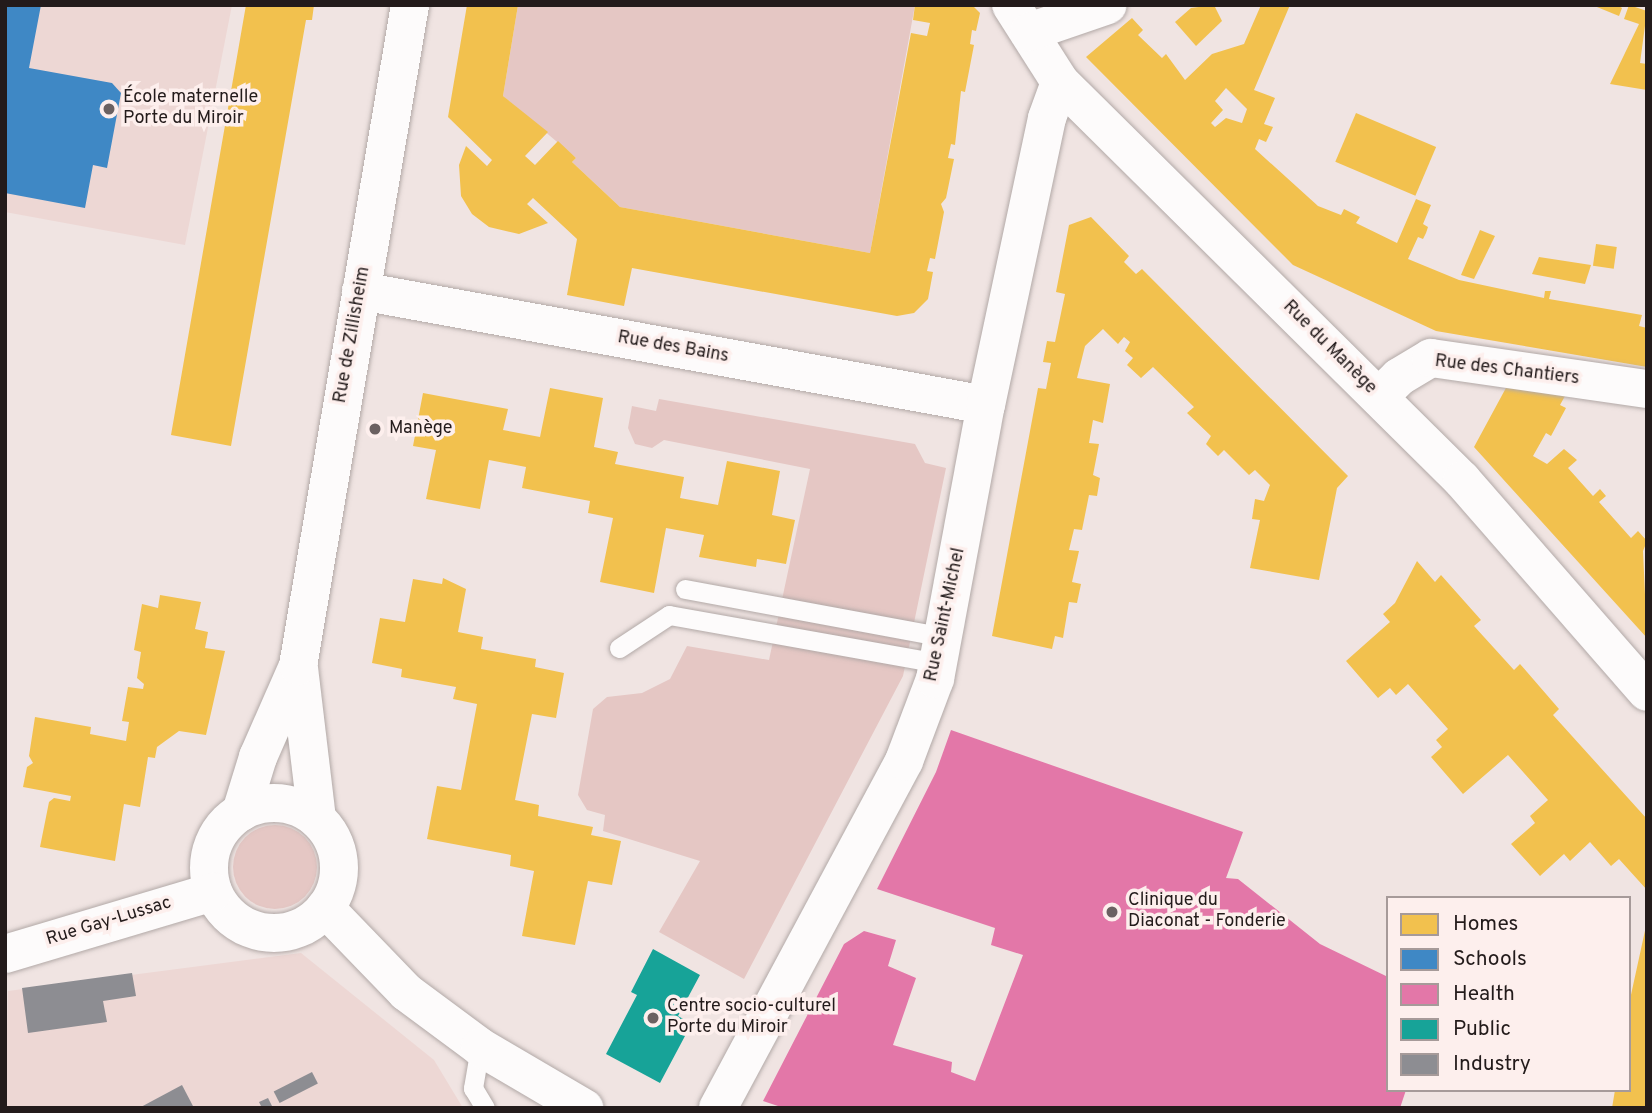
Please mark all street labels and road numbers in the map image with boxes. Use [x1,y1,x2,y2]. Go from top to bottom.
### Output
street label: Rue de Zillisheim [330,265,376,405]
street label: Rue du Manège [1278,297,1380,399]
street label: Rue des Bains [616,328,730,368]
street label: Rue des Chantiers [1433,351,1581,391]
street label: Rue Saint-Michel [921,546,971,684]
street label: Rue Gay-Lussac [44,893,174,951]

